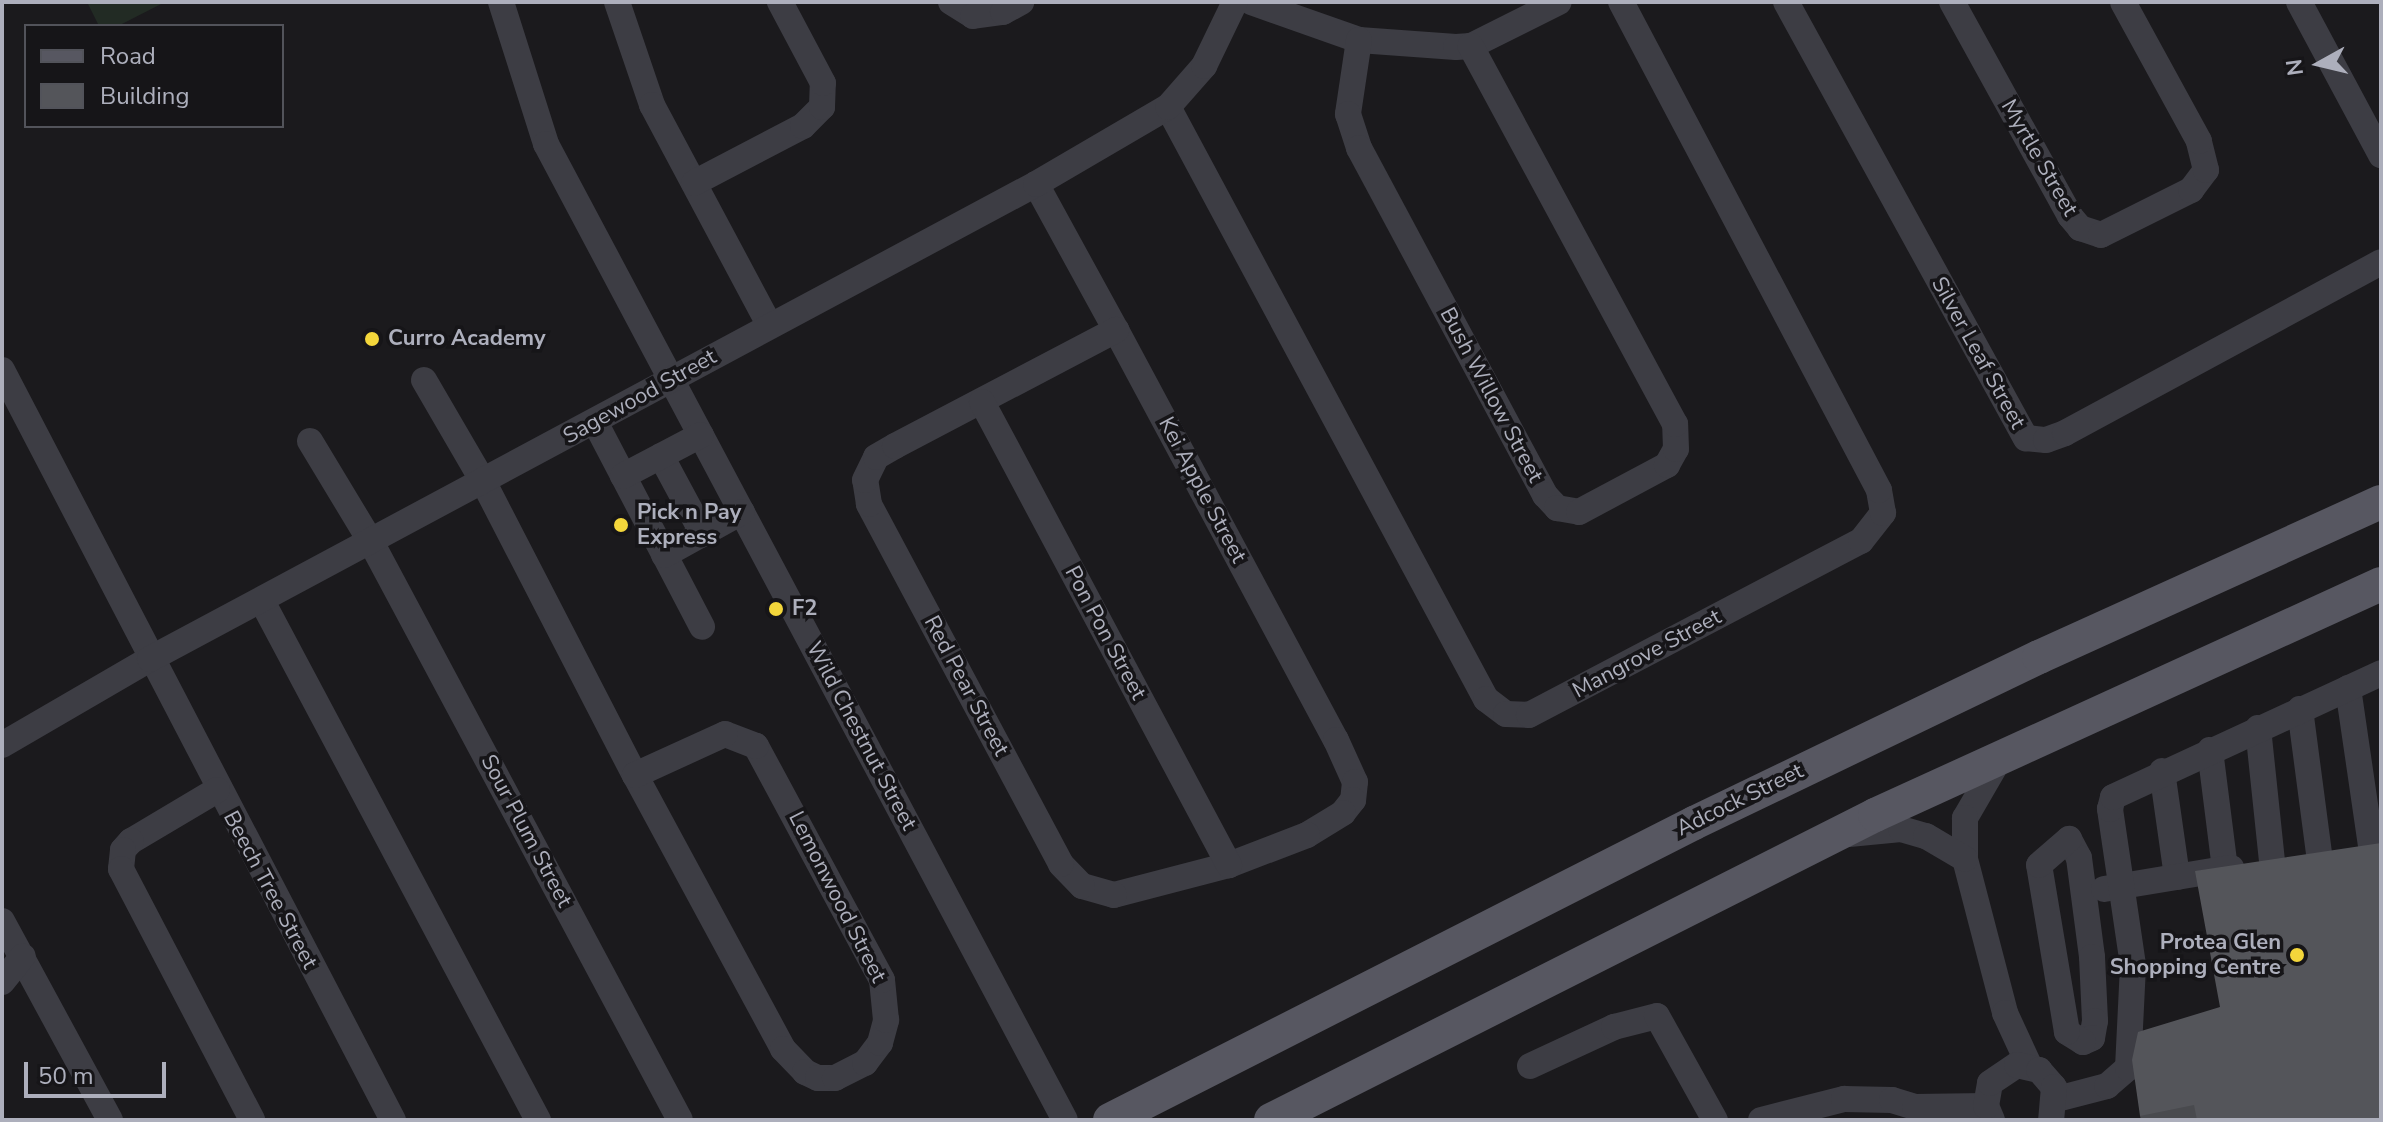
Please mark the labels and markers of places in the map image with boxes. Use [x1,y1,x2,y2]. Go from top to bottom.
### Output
place label: Curro Academy [388,326,546,352]
marker: Curro Academy [363,330,381,348]
place label: Pick n Pay Express [637,499,741,550]
marker: Pick n Pay Express [612,516,630,534]
place label: F2 [792,596,818,622]
marker: F2 [767,600,785,618]
place label: Protea Glen Shopping Centre [2110,929,2281,980]
marker: Protea Glen Shopping Centre [2288,946,2306,964]

